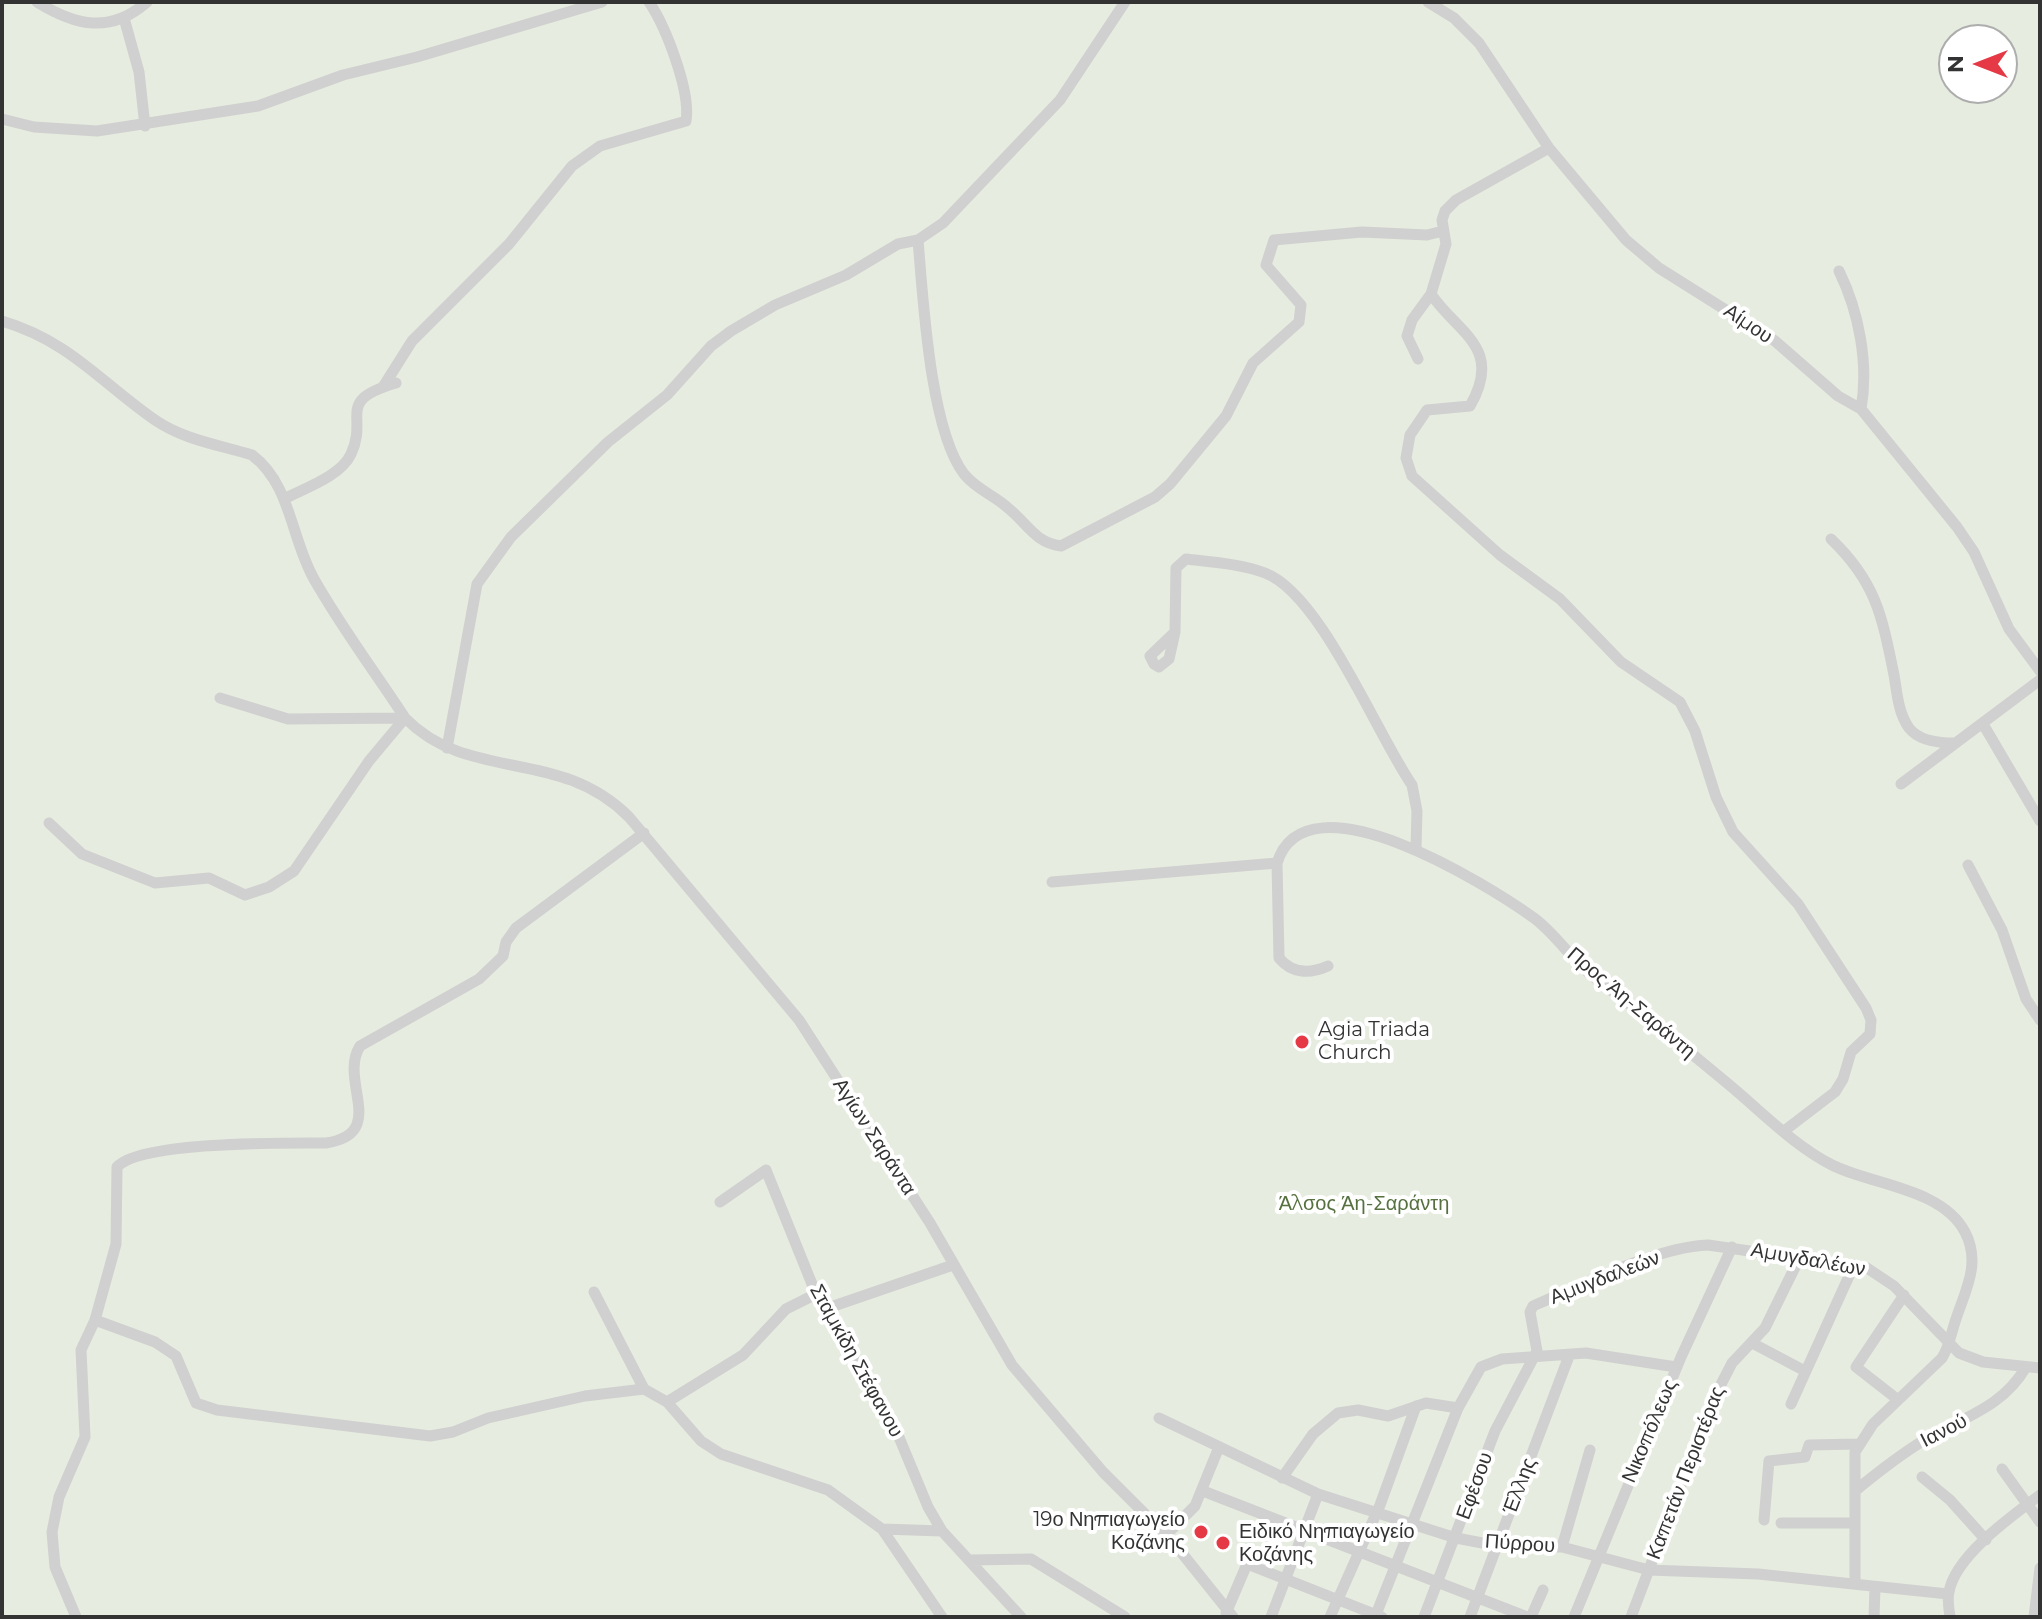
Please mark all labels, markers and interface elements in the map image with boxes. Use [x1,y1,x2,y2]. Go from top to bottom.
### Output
north arrow [1938,24,2018,104]
text: N [1942,55,1969,73]
street label: Αίμου [1719,299,1777,349]
street label: Προς Άη-Σαράντη [1562,942,1700,1064]
place label: Agia Triada Church [1318,1018,1430,1065]
marker: Agia Triada Church [1293,1033,1311,1051]
street label: Αγίων Σαράντα [827,1074,921,1200]
park label: Άλσος Άη-Σαράντη [1279,1192,1449,1216]
street label: Αμυγδαλέων [1749,1238,1867,1282]
street label: Αμυγδαλεών [1547,1246,1663,1310]
street label: Σταμκίδη Στέφανου [804,1280,908,1442]
street label: Νικοπόλεως [1617,1376,1683,1486]
street label: Καπετάν Περιστέρας [1642,1383,1730,1563]
street label: Ιανού [1917,1409,1971,1453]
street label: Εφέσου [1452,1449,1498,1523]
street label: Έλλης [1498,1455,1542,1517]
place label: 19ο Νηπιαγωγείο Κοζάνης [1033,1508,1185,1555]
place label: Ειδικό Νηπιαγωγείο Κοζάνης [1239,1520,1415,1567]
marker: 19ο Νηπιαγωγείο Κοζάνης [1192,1523,1210,1541]
street label: Πύρρου [1484,1530,1556,1558]
marker: Ειδικό Νηπιαγωγείο Κοζάνης [1214,1534,1232,1552]

